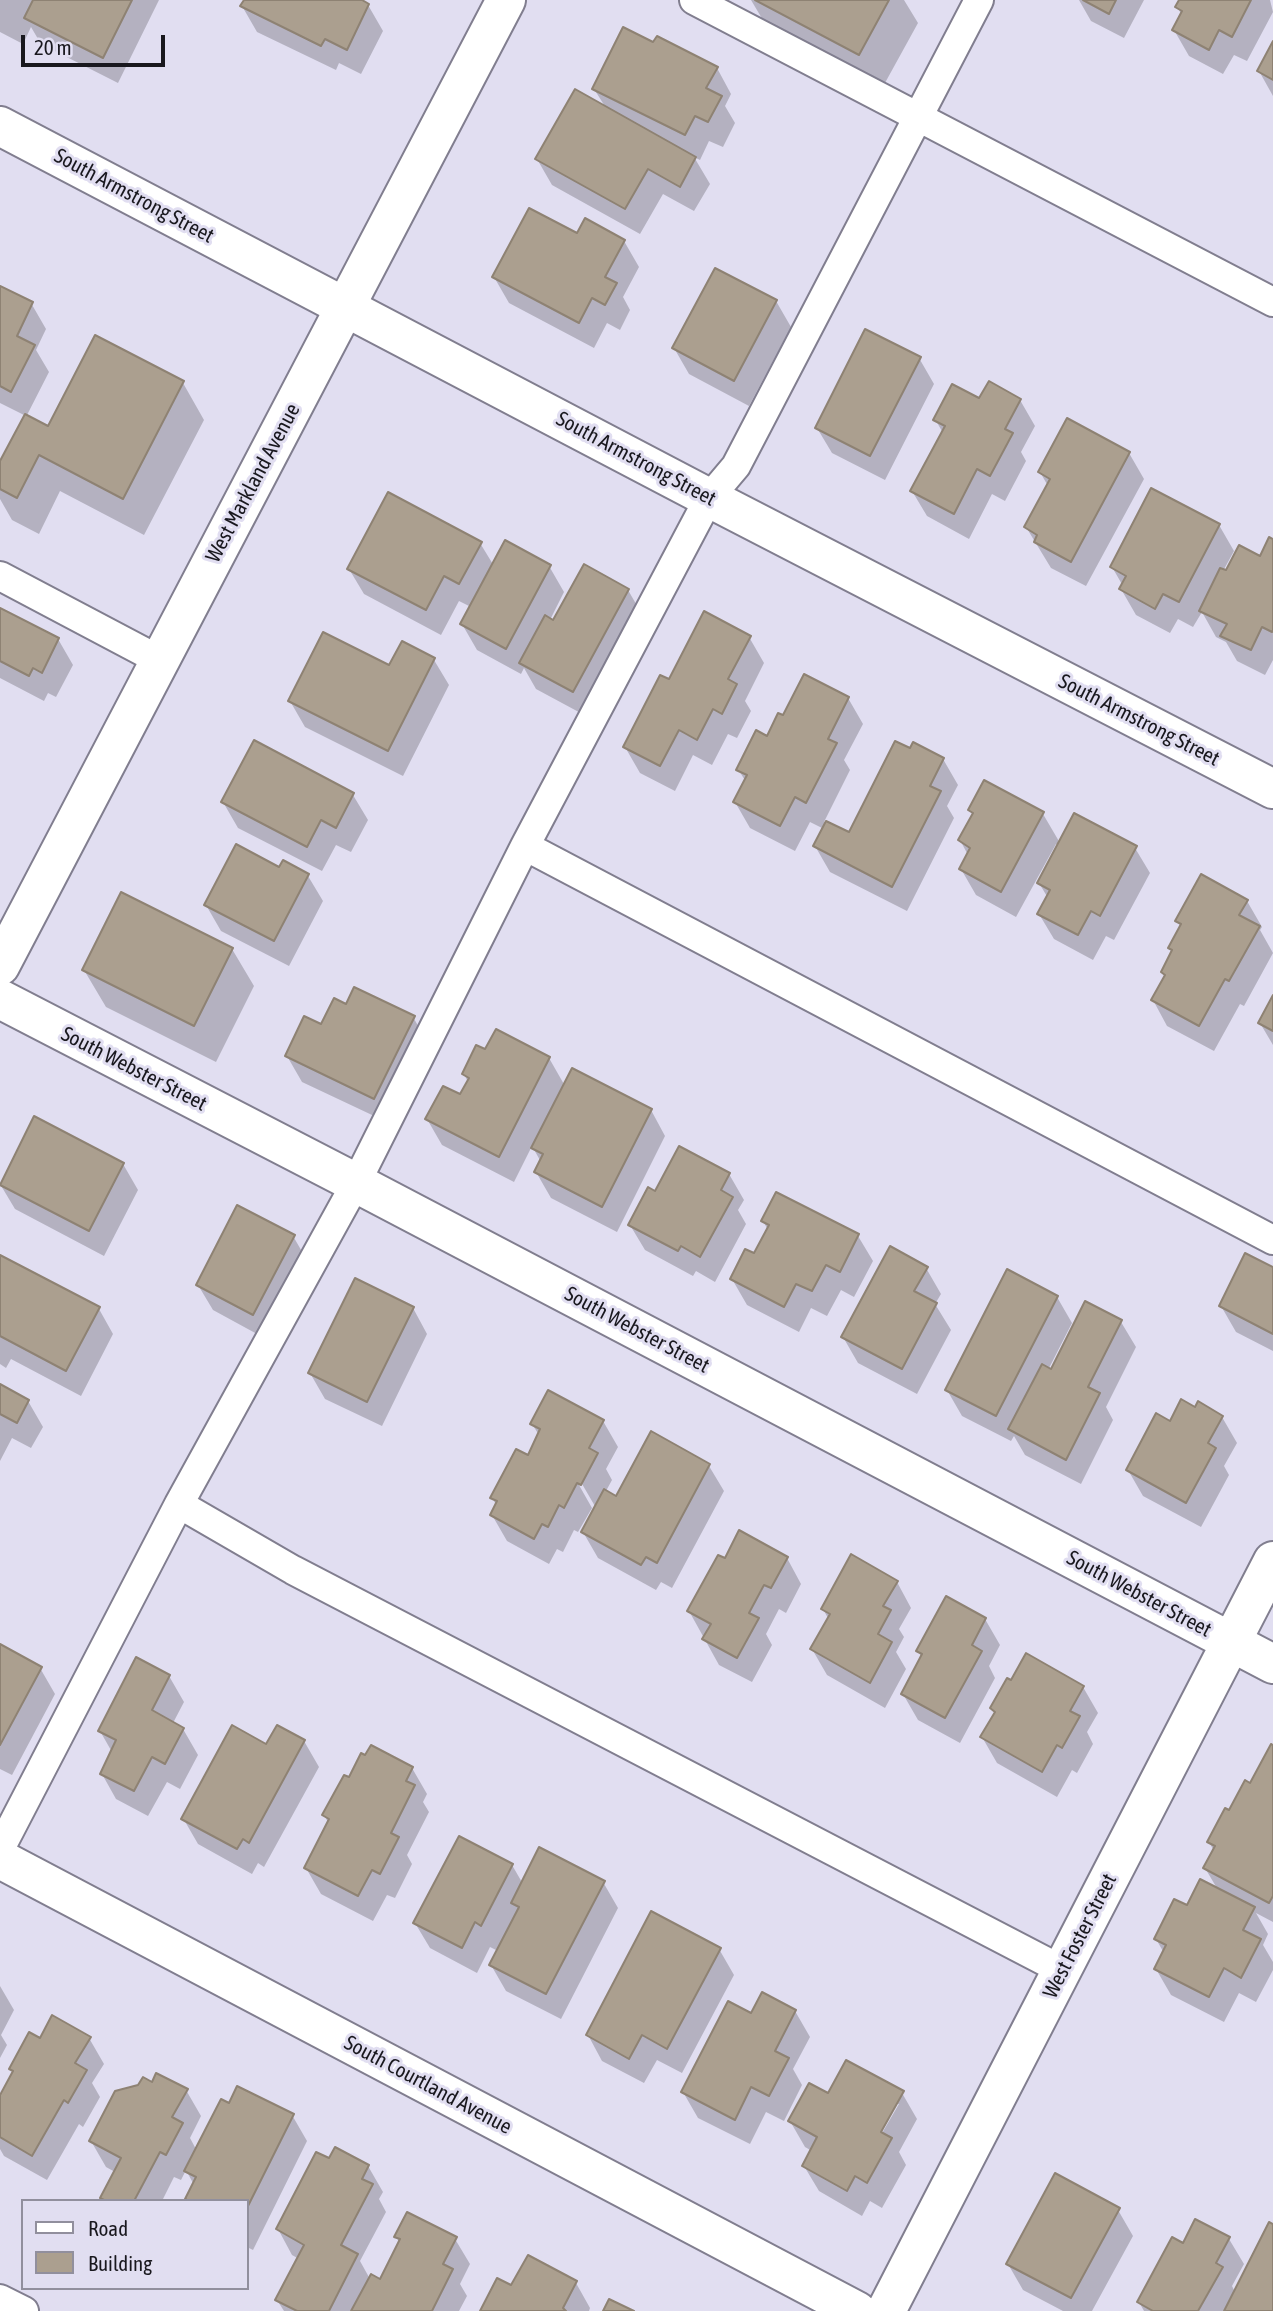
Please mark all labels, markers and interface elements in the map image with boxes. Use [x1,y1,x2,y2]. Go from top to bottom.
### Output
scale bar [24,21,168,65]
text: 20 m [34,35,72,59]
street label: South Armstrong Street [50,143,218,249]
street label: West Markland Avenue [201,399,305,567]
street label: South Armstrong Street [552,406,720,512]
street label: South Armstrong Street [1054,669,1224,771]
street label: South Webster Street [57,1021,211,1117]
street label: South Webster Street [560,1281,714,1379]
street label: South Webster Street [1062,1545,1216,1643]
street label: West Foster Street [1038,1870,1122,2002]
street label: South Courtland Avenue [340,2030,516,2140]
legend [21,2199,248,2290]
text: Road [88,2216,128,2240]
text: Building [88,2251,152,2275]

